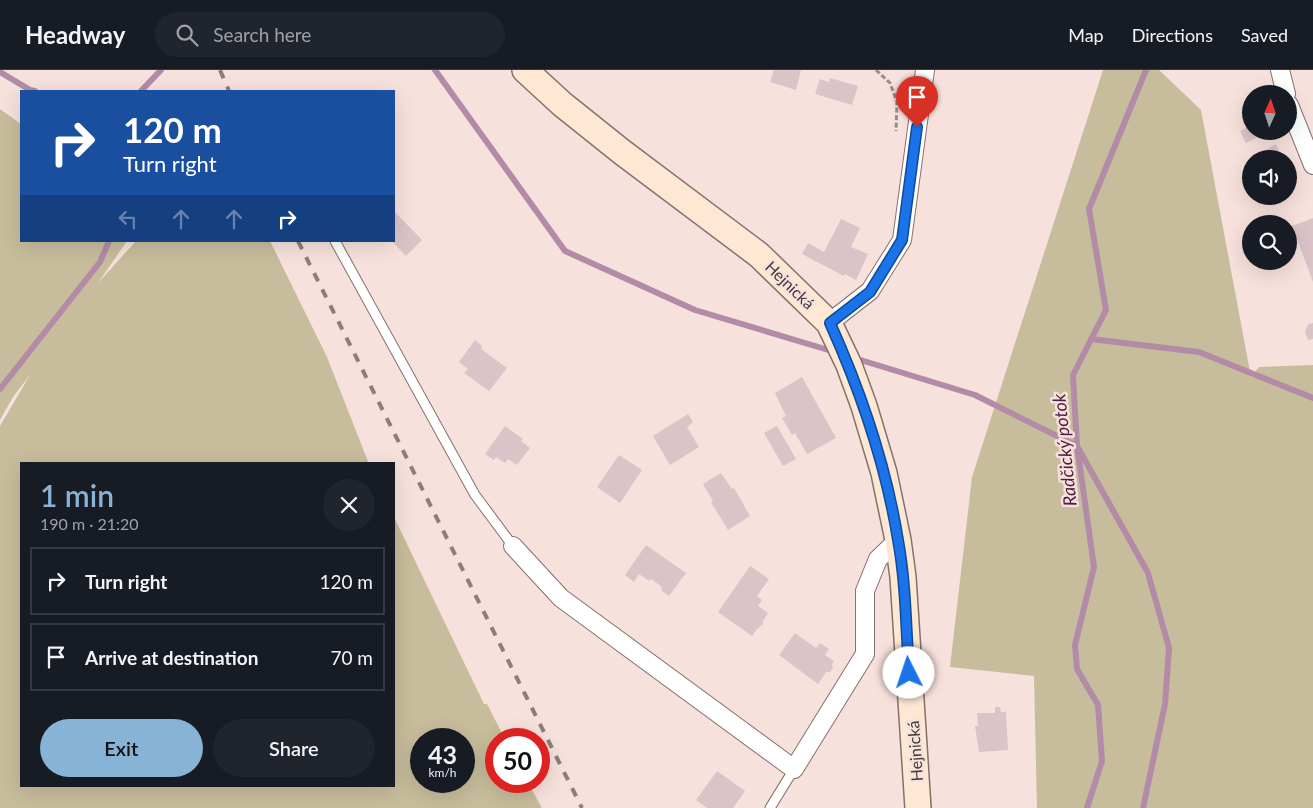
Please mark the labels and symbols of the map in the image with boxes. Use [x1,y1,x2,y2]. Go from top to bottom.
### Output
pin [896,76,938,127]
north arrow [1242,85,1298,140]
street label: Hejnická [762,257,819,313]
water label: Radčický potok [1047,392,1081,507]
position arrow [882,646,934,698]
street label: Hejnická [903,720,926,782]
speed limit sign: 50 [485,728,550,793]

